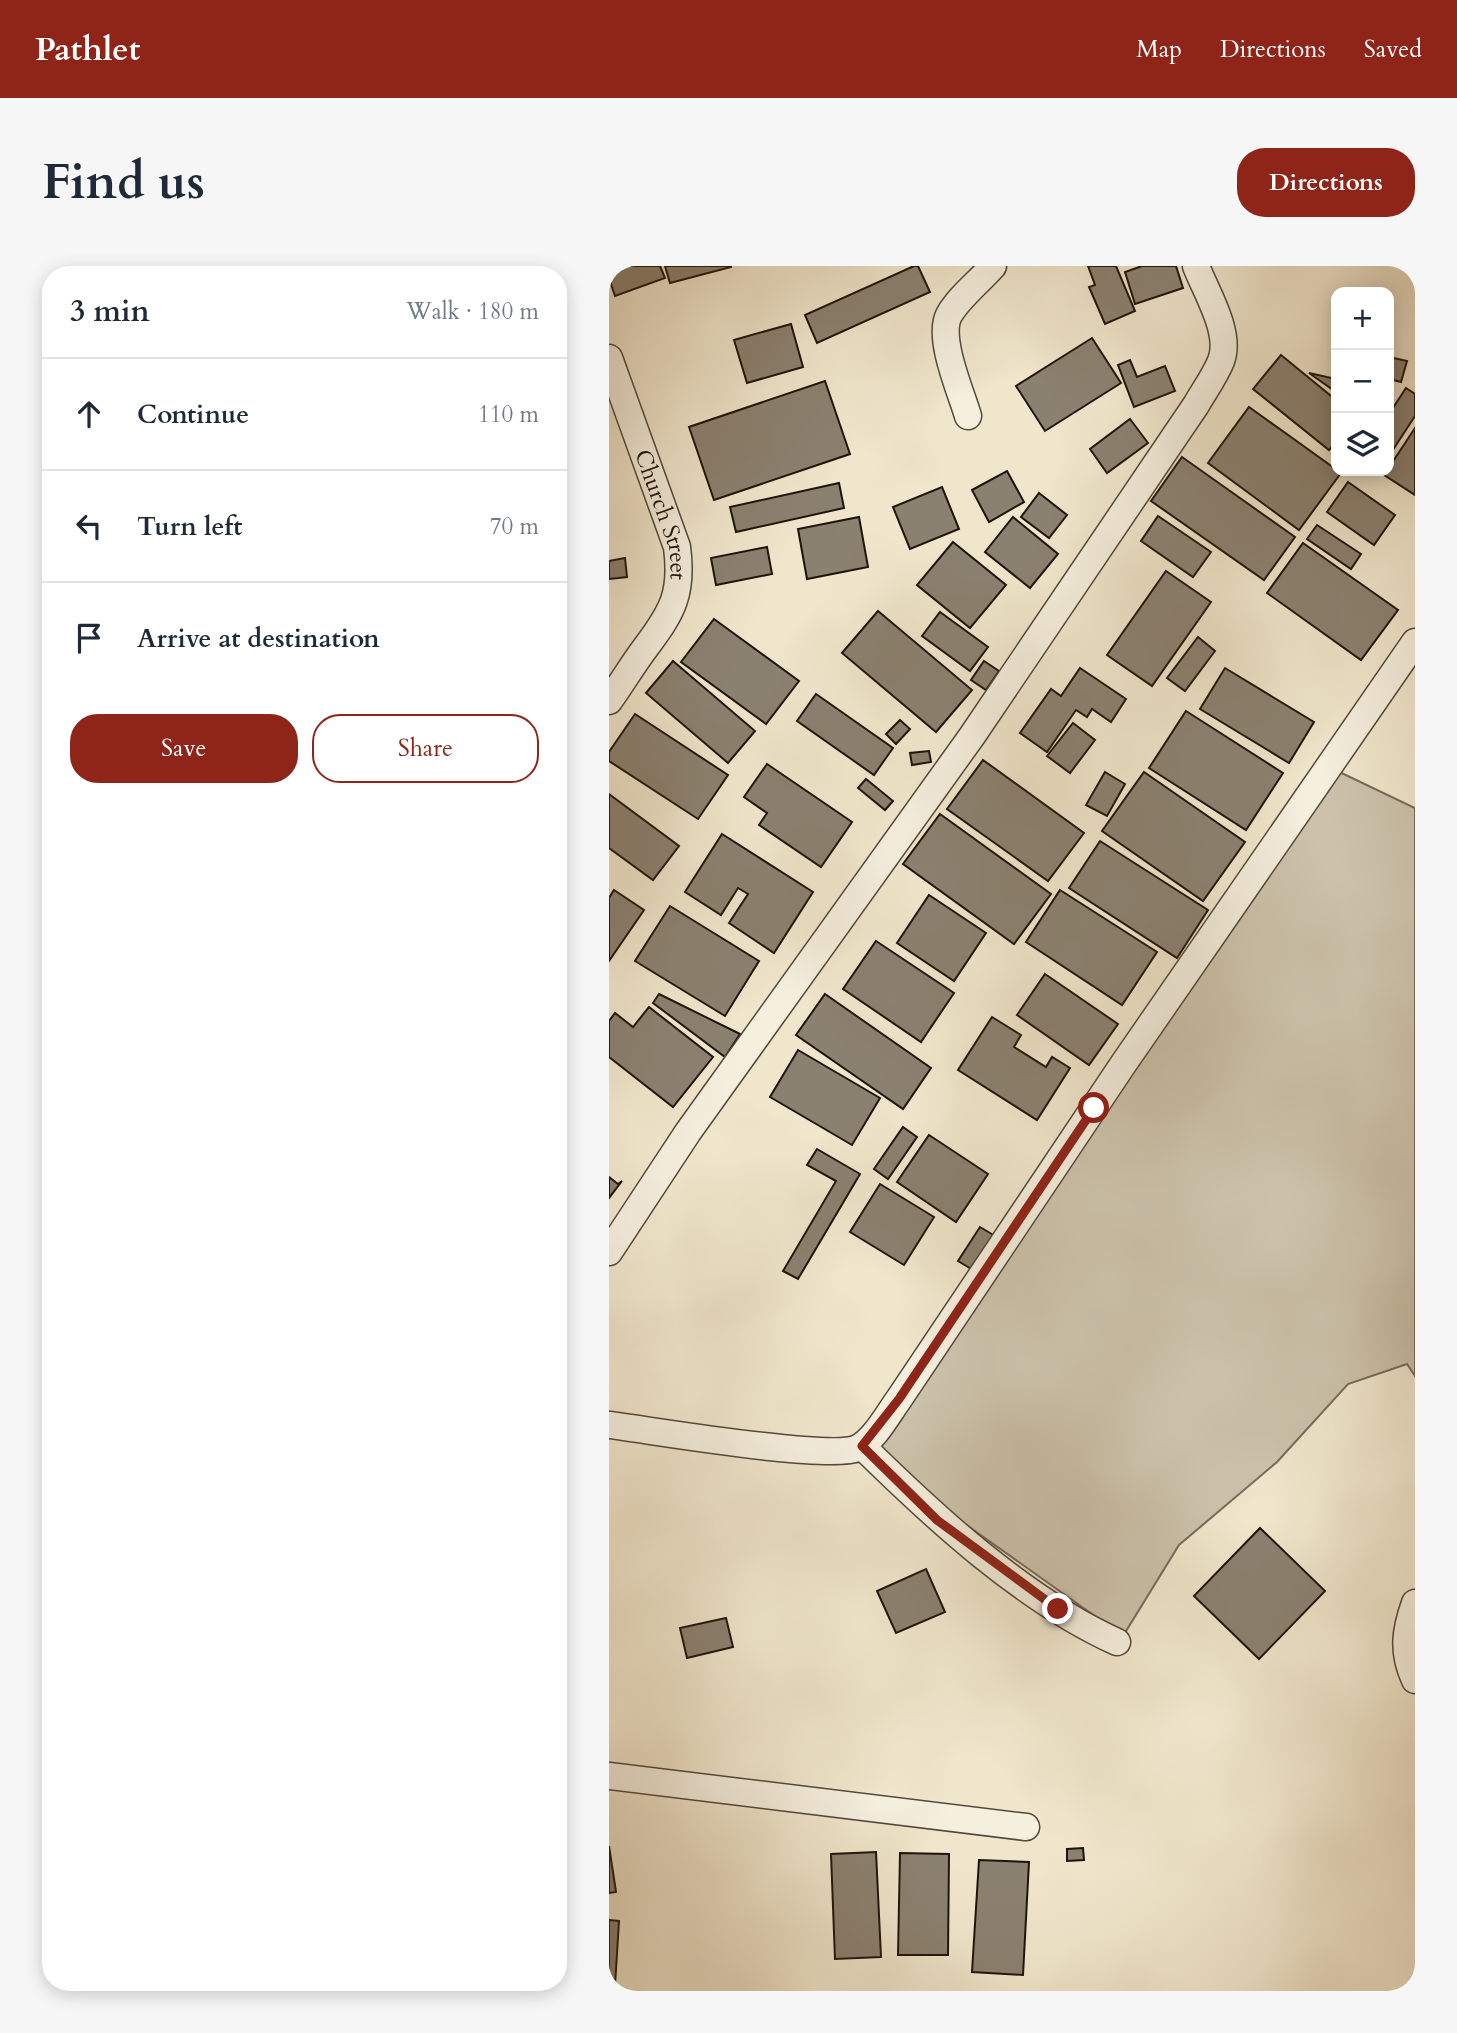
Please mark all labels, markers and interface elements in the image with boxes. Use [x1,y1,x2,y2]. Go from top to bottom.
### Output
text: Pathlet [35,27,140,72]
text: Map [1136,33,1182,66]
text: Directions [1220,33,1326,66]
text: Saved [1364,33,1422,66]
button: Directions [1237,148,1415,217]
text: Find us [42,149,205,216]
map controls [1331,287,1394,476]
button: + [1331,287,1394,350]
text: 3 min [70,291,150,332]
text: Walk · 180 m [406,296,539,327]
button: − [1331,350,1394,413]
icon: ahead [70,395,108,433]
text: Continue [137,397,249,432]
text: 110 m [478,399,539,430]
button: layers [1331,413,1394,476]
street label: Church Street [627,445,694,581]
icon: left [70,507,108,545]
text: Turn left [137,509,242,544]
text: 70 m [490,511,539,542]
icon: arrive [70,619,108,657]
text: Arrive at destination [137,621,380,656]
button: Save [70,714,298,783]
button: Share [312,714,539,783]
route start [1078,1092,1109,1123]
route end [1042,1593,1073,1624]

